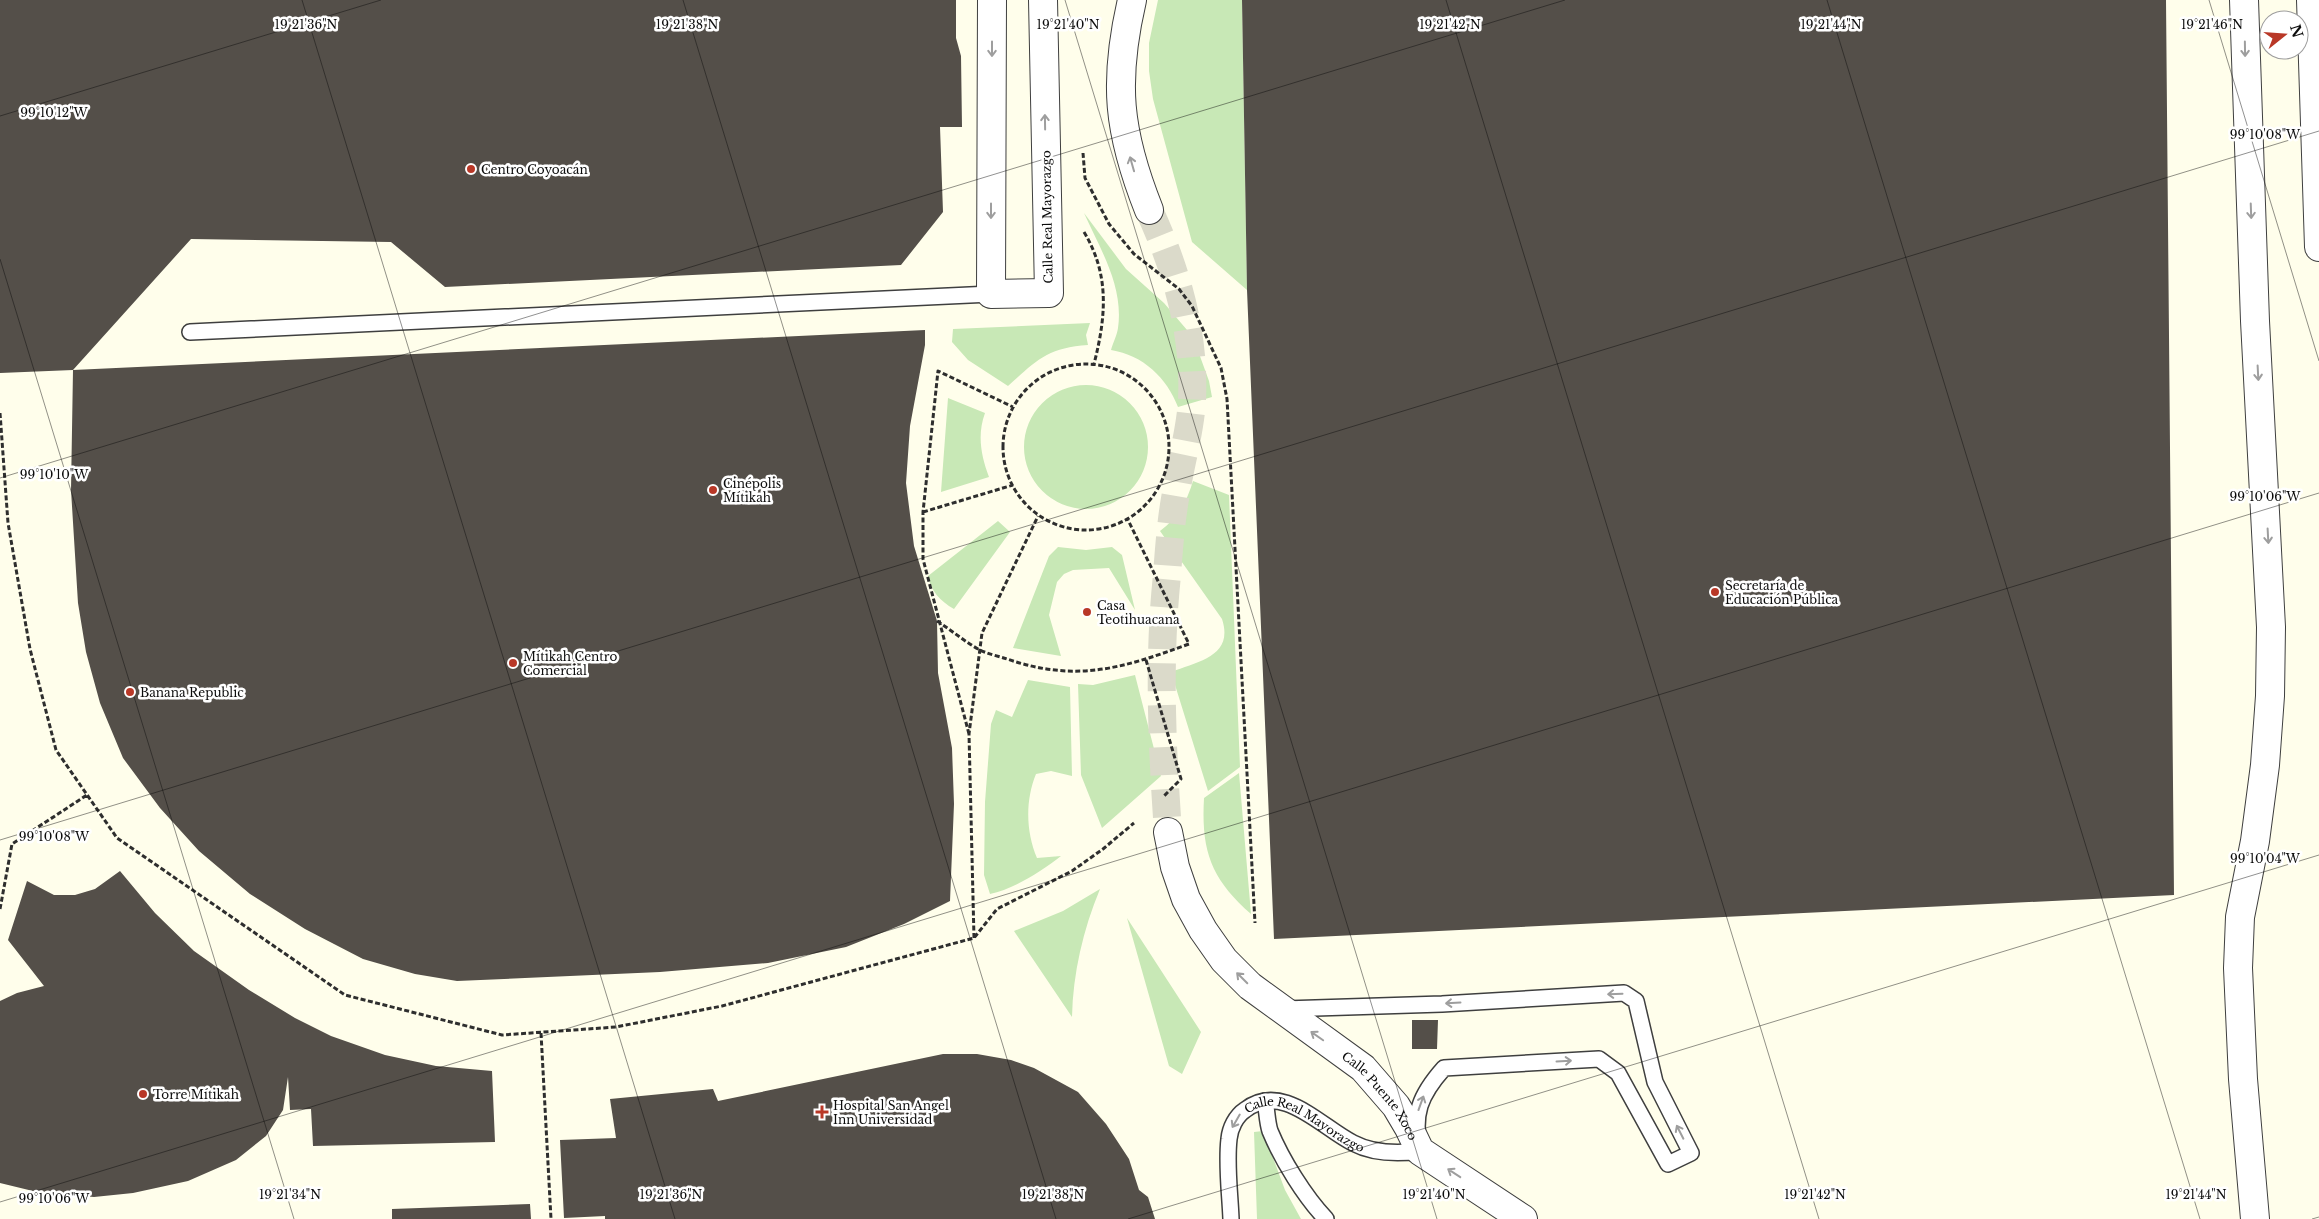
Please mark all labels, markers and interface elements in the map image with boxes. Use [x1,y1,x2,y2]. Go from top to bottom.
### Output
north arrow [2259,10,2309,60]
text: 19°21'36"N [275,17,338,32]
text: 19°21'38"N [656,17,718,32]
text: 19°21'40"N [1037,17,1100,32]
text: 19°21'42"N [1419,17,1481,32]
text: 19°21'44"N [1800,17,1862,32]
text: 19°21'46"N [2181,17,2243,32]
text: N [2286,22,2307,40]
one-way arrow [987,40,997,56]
one-way arrow [2240,40,2250,56]
text: 99°10'12"W [20,105,89,120]
one-way arrow [1040,114,1049,130]
text: 99°10'08"W [2230,127,2301,142]
street label: Calle Real Mayorazgo [1038,150,1056,284]
one-way arrow [1127,157,1137,173]
place label: Centro Coyoacán [481,162,588,177]
marker: Centro Coyoacán [465,163,477,175]
one-way arrow [986,202,996,219]
one-way arrow [2246,203,2255,219]
one-way arrow [2253,365,2262,381]
text: 99°10'10"W [20,467,89,482]
place label: Cinépolis Mítikah [723,476,781,505]
marker: Cinépolis Mítikah [707,484,719,496]
text: 99°10'06"W [2230,489,2301,504]
one-way arrow [2263,527,2272,543]
place label: Secretaría de Educación Pública [1725,578,1839,607]
marker: Secretaría de Educación Pública [1709,586,1721,598]
place label: Casa Teotihuacana [1097,598,1180,627]
marker: Casa Teotihuacana [1081,606,1093,618]
place label: Mítikah Centro Comercial [523,649,617,678]
marker: Mítikah Centro Comercial [507,657,519,669]
place label: Banana Republic [140,685,244,700]
marker: Banana Republic [124,686,136,698]
text: 99°10'08"W [19,829,90,844]
text: 99°10'04"W [2230,851,2301,866]
one-way arrow [1236,972,1248,984]
one-way arrow [1608,989,1624,998]
one-way arrow [1445,999,1461,1008]
one-way arrow [1311,1030,1325,1041]
street label: Calle Puente Xoco [1339,1048,1421,1142]
one-way arrow [1556,1057,1572,1066]
place label: Torre Mítikah [153,1087,239,1102]
marker: Torre Mítikah [137,1088,149,1100]
street label: Calle Real Mayorazgo [1241,1093,1367,1155]
one-way arrow [1417,1096,1426,1111]
place label: Hospital San Angel Inn Universidad [833,1098,949,1127]
marker: Hospital San Angel Inn Universidad [815,1105,829,1119]
one-way arrow [1230,1114,1240,1128]
one-way arrow [1675,1125,1684,1140]
one-way arrow [1447,1168,1461,1178]
text: 19°21'34"N [259,1187,321,1202]
text: 19°21'36"N [640,1187,703,1202]
text: 19°21'38"N [1022,1187,1084,1202]
text: 19°21'40"N [1403,1187,1466,1202]
text: 19°21'42"N [1784,1187,1846,1202]
text: 19°21'44"N [2165,1187,2227,1202]
text: 99°10'06"W [19,1191,90,1206]

